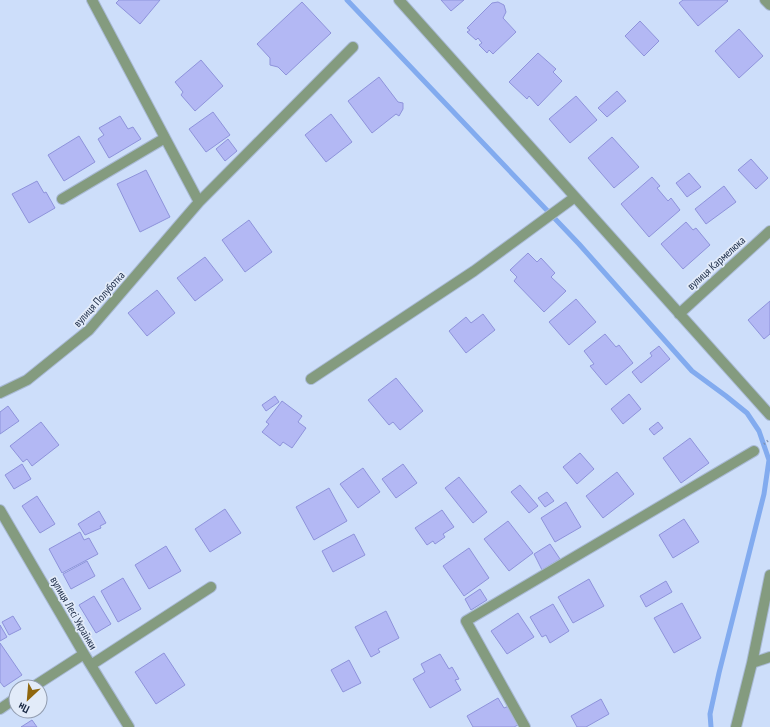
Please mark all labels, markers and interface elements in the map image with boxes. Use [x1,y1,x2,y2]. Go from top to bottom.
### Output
street label: вулиця Кармелюка [684,233,748,293]
street label: вулиця Полуботка [70,268,128,330]
street label: вулиця Лесі Українки [47,574,101,652]
north arrow [8,679,48,719]
text: Пн [16,699,31,717]

